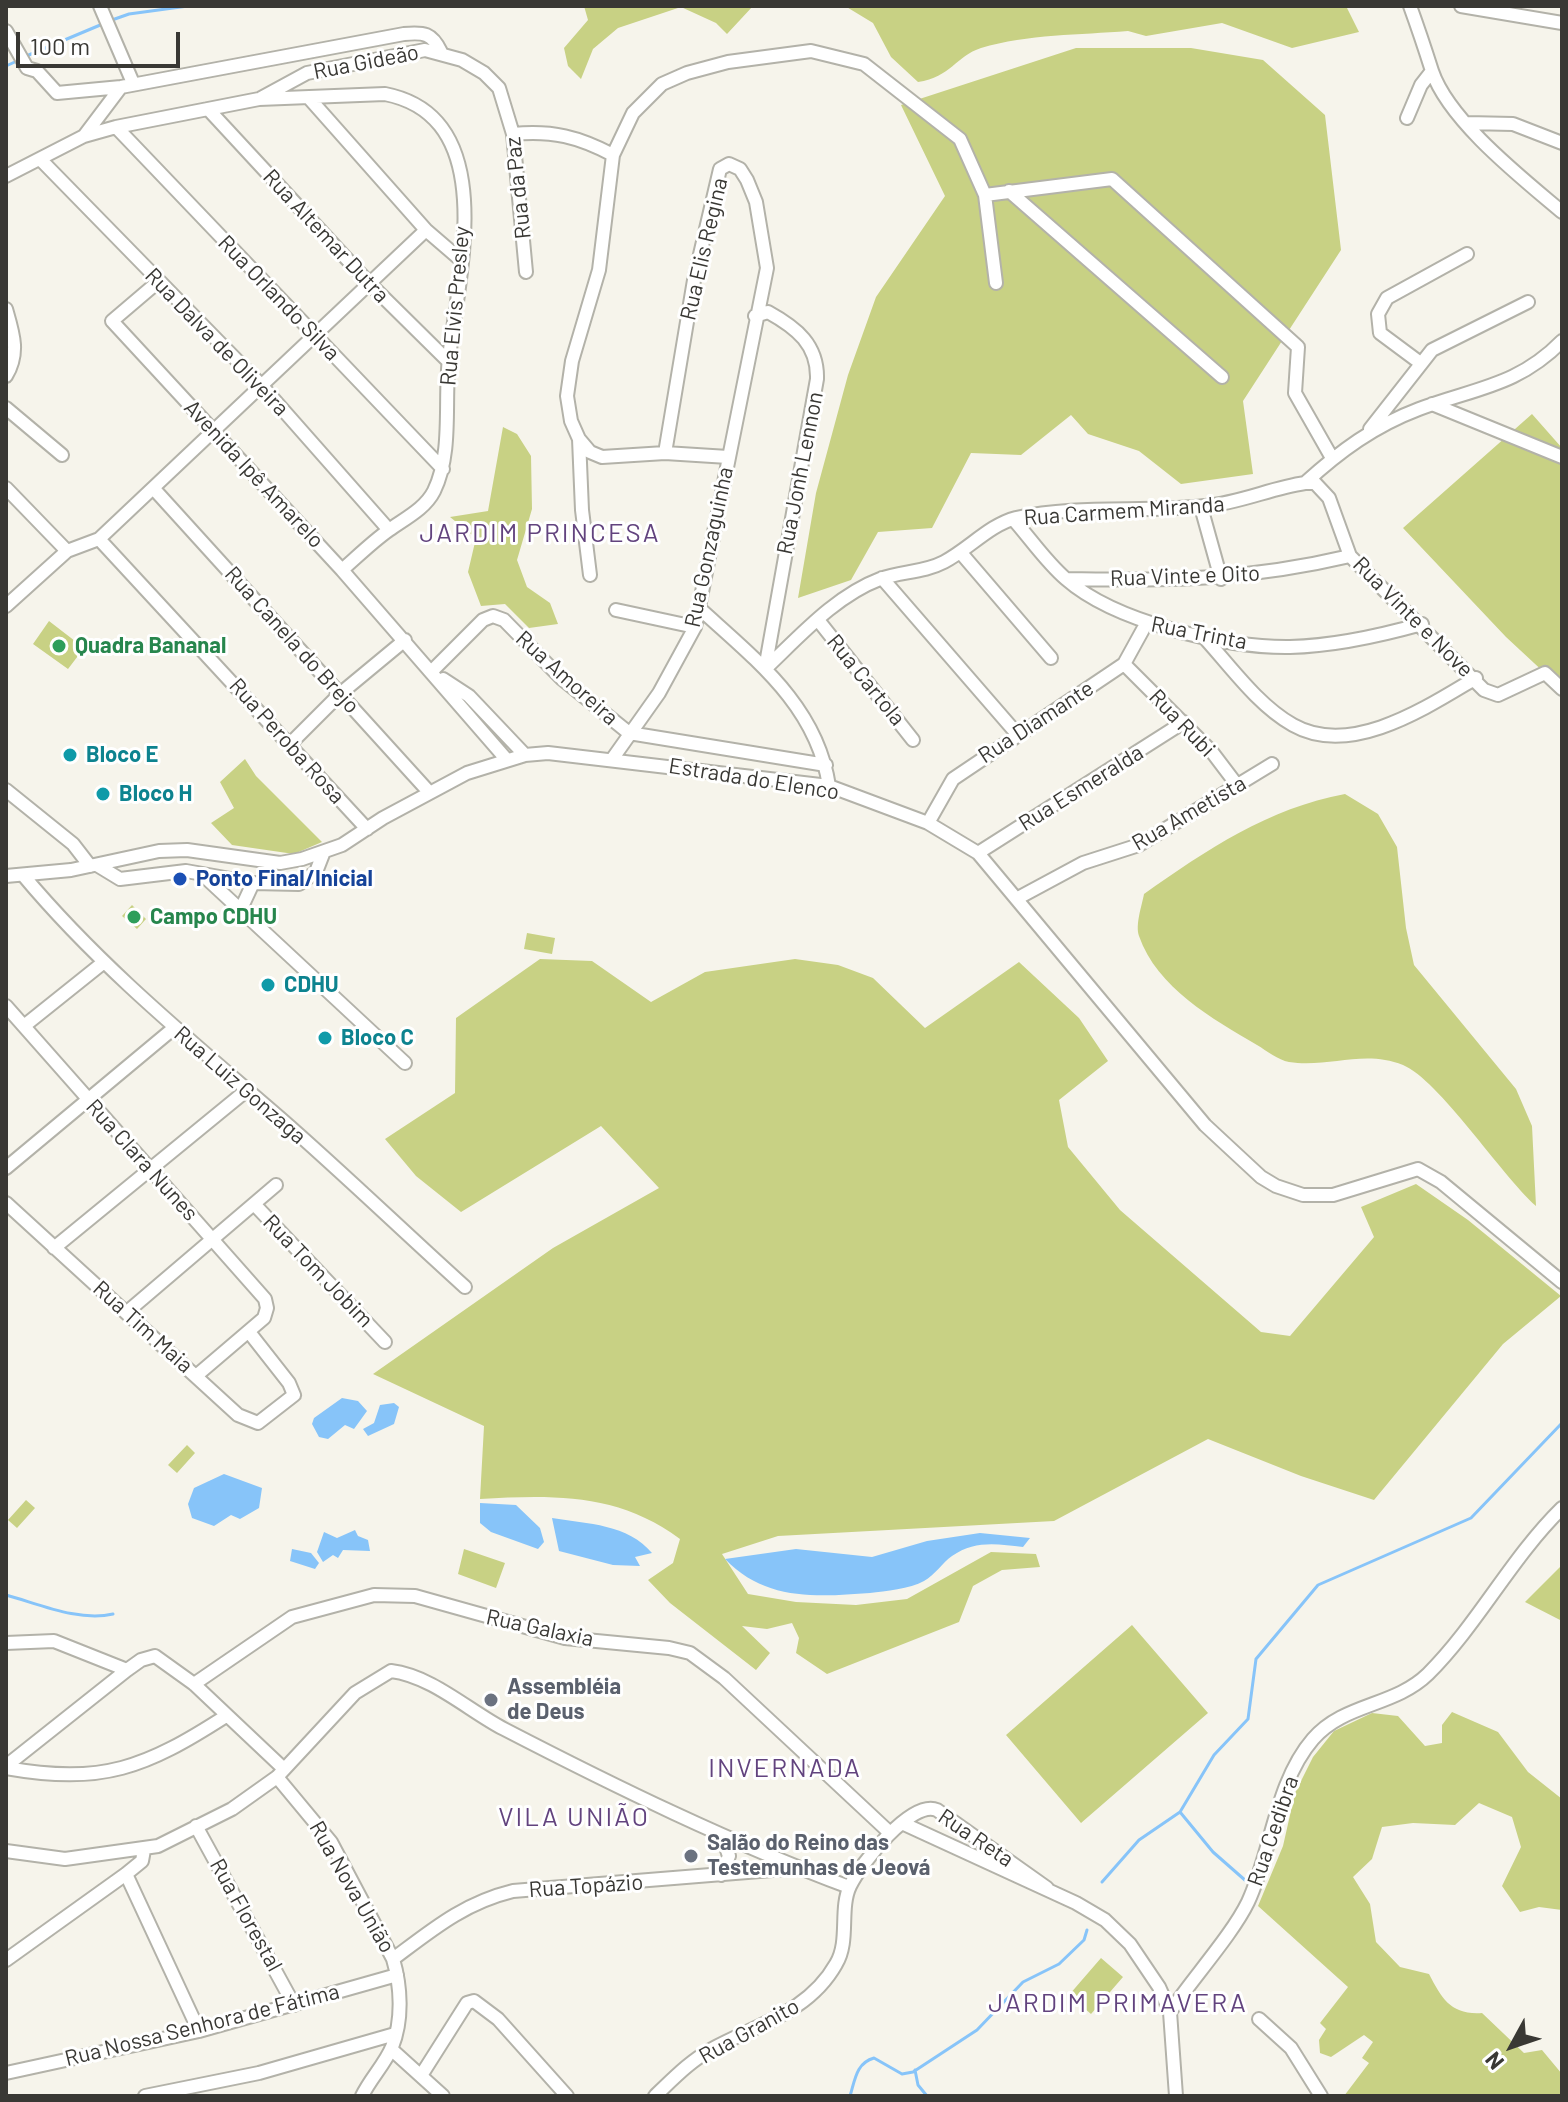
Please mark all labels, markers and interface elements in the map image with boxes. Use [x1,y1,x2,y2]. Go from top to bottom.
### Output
scale bar [20,16,184,66]
text: 100 m [30,31,90,60]
street label: Rua Gideão [311,39,421,85]
street label: Rua da Paz [500,136,536,240]
street label: Rua Altemar Dutra [257,164,395,308]
street label: Rua Elis Regina [675,175,733,323]
street label: Rua Elvis Presley [435,225,475,387]
street label: Rua Orlando Silva [213,230,345,366]
street label: Rua Dalva de Oliveira [140,262,294,422]
street label: Rua Jonh Lennon [771,389,829,557]
street label: Avenida Ipê Amarelo [179,394,329,554]
street label: Rua Gonzaguinha [679,464,739,630]
street label: Rua Carmem Miranda [1023,491,1225,531]
district label: JARDIM PRINCESA [419,517,661,549]
street label: Rua Vinte e Nove [1347,551,1479,683]
street label: Rua Vinte e Oito [1109,560,1261,592]
street label: Rua Canela do Brejo [219,561,365,719]
street label: Rua Trinta [1149,611,1249,655]
street label: Rua Amoreira [510,625,624,731]
street label: Rua Cartola [821,629,911,731]
place label: Quadra Bananal [75,633,226,659]
marker: Quadra Bananal [50,637,68,655]
street label: Rua Peroba Rosa [224,673,350,809]
street label: Rua Diamante [973,675,1099,769]
street label: Rua Rubi [1143,684,1221,762]
street label: Rua Esmeralda [1014,739,1148,837]
place label: Bloco E [86,742,158,768]
marker: Bloco E [61,746,79,764]
street label: Estrada do Elenco [667,752,841,806]
street label: Rua Ametista [1127,770,1251,856]
place label: Bloco H [119,781,192,807]
marker: Bloco H [94,785,112,803]
place label: Ponto Final/Inicial [196,866,373,892]
marker: Ponto Final/Inicial [171,870,189,888]
place label: Campo CDHU [150,904,277,930]
marker: Campo CDHU [125,908,143,926]
place label: CDHU [284,972,339,998]
marker: CDHU [259,976,277,994]
street label: Rua Luiz Gonzaga [169,1020,311,1150]
place label: Bloco C [341,1025,414,1051]
marker: Bloco C [316,1029,334,1047]
street label: Rua Clara Nunes [80,1094,204,1226]
street label: Rua Tom Jobim [257,1209,379,1333]
street label: Rua Tim Maia [88,1275,198,1379]
street label: Rua Galaxia [484,1604,596,1652]
place label: Assembléia de Deus [507,1674,621,1726]
marker: Assembléia de Deus [482,1691,500,1709]
district label: INVERNADA [708,1752,862,1784]
street label: Rua Cedibra [1242,1772,1304,1890]
district label: VILA UNIÃO [498,1801,650,1833]
street label: Rua Reta [933,1803,1019,1873]
street label: Rua Nova União [304,1816,400,1958]
place label: Salão do Reino das Testemunhas de Jeová [707,1830,930,1882]
marker: Salão do Reino das Testemunhas de Jeová [682,1847,700,1865]
street label: Rua Florestal [204,1854,288,1976]
street label: Rua Topázio [528,1869,644,1903]
street label: Rua Nossa Senhora de Fátima [62,1978,342,2072]
district label: JARDIM PRIMAVERA [988,1987,1248,2019]
street label: Rua Granito [694,1993,804,2069]
north arrow [1472,2006,1552,2086]
text: N [1479,2047,1508,2075]

